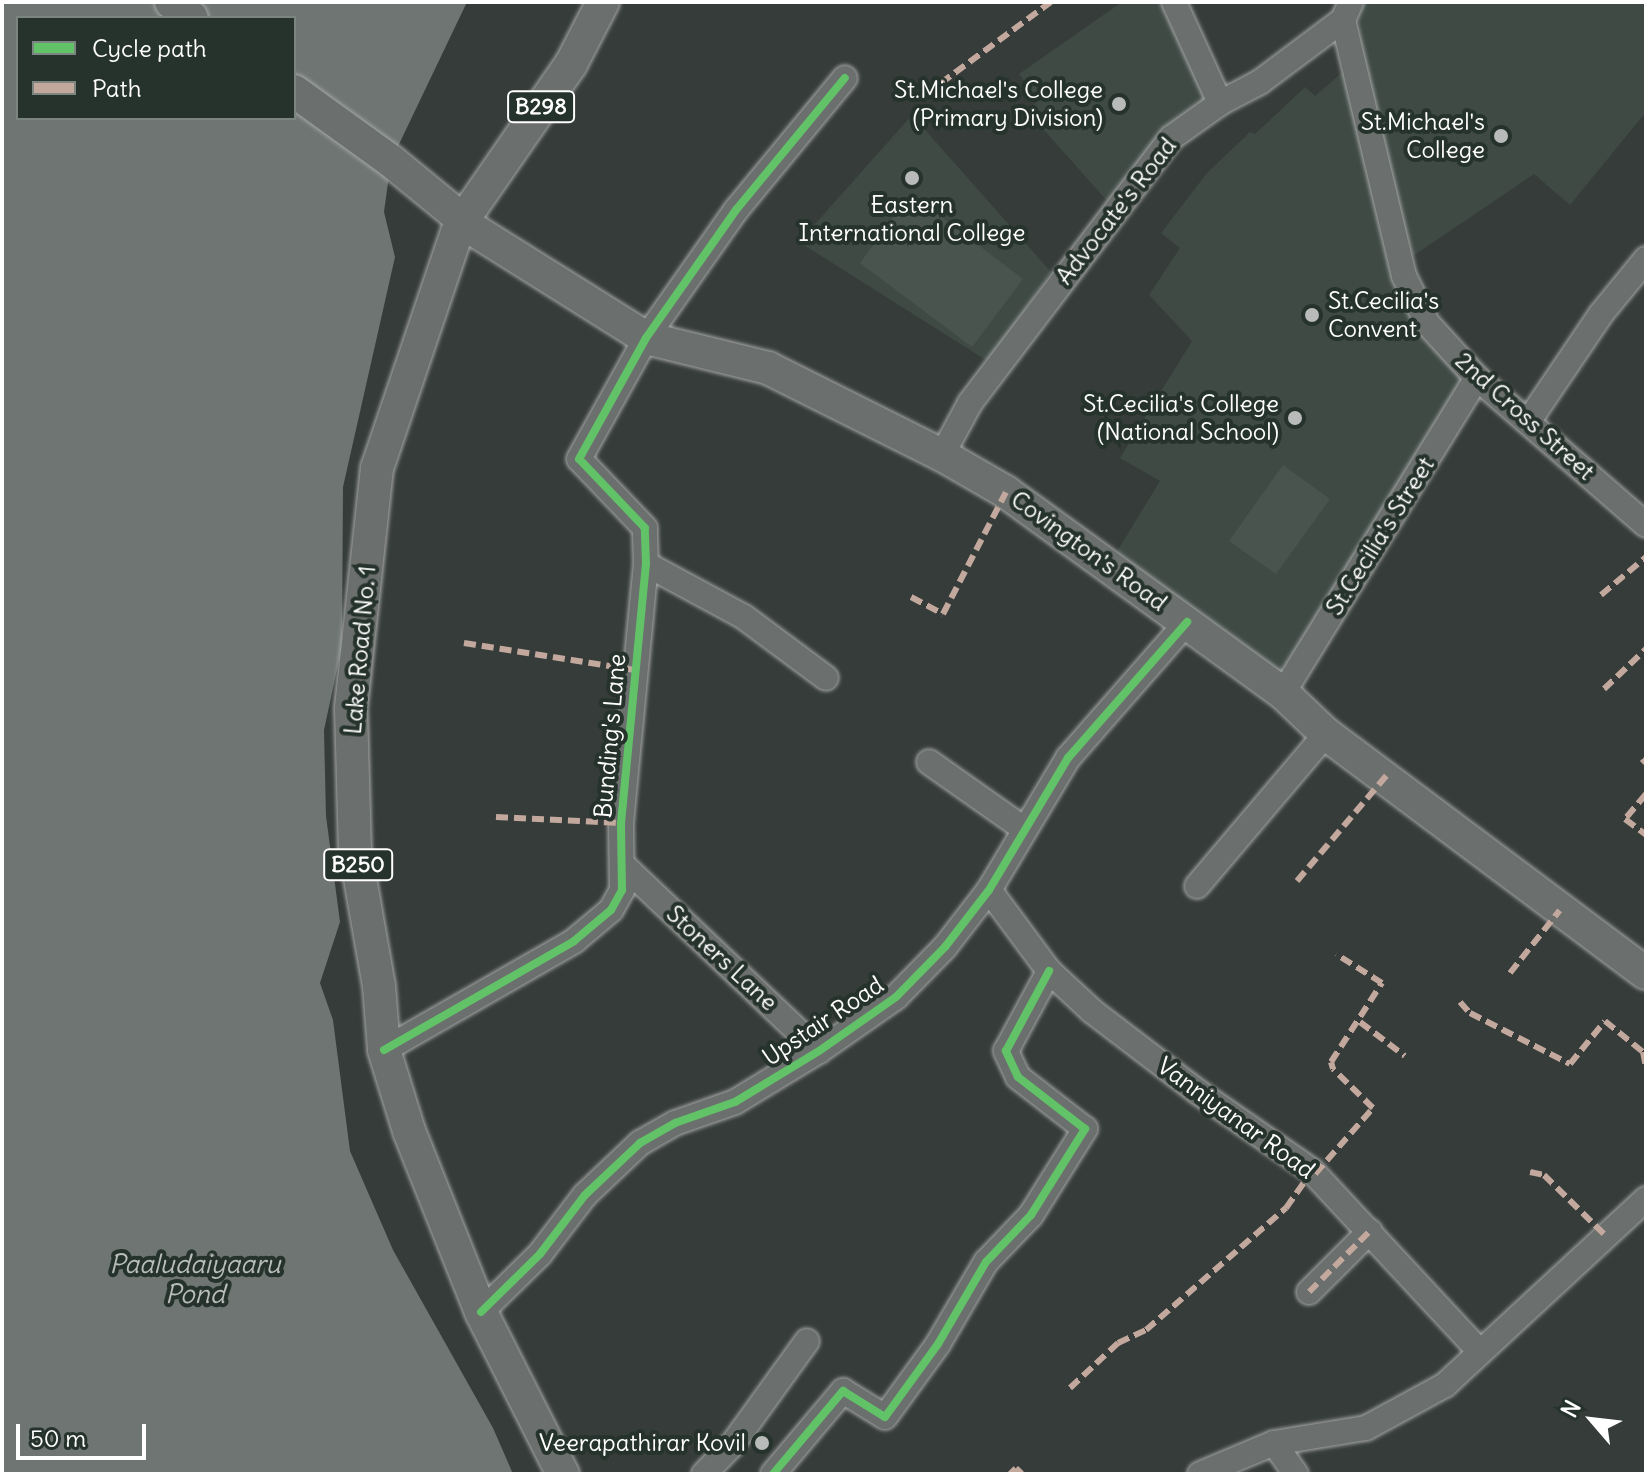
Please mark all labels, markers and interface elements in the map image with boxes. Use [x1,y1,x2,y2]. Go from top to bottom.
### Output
legend [16,16,296,120]
text: Cycle path [92,33,207,63]
text: Path [92,73,142,103]
place label: St.Michael's College (Primary Division) [894,76,1103,132]
road number: B298 [507,89,575,125]
marker: St.Michael's College (Primary Division) [1110,95,1128,113]
place label: St.Michael's College [1361,108,1485,164]
marker: St.Michael's College [1492,127,1510,145]
street label: Advocate's Road [1050,132,1182,290]
marker: Eastern International College [903,169,921,187]
place label: Eastern International College [799,191,1025,247]
place label: St.Cecilia's Convent [1328,287,1439,343]
marker: St.Cecilia's Convent [1303,306,1321,324]
street label: 2nd Cross Street [1450,346,1600,486]
place label: St.Cecilia's College (National School) [1083,390,1279,446]
marker: St.Cecilia's College (National School) [1286,409,1304,427]
street label: St.Cecilia's Street [1320,452,1440,620]
street label: Covington's Road [1005,485,1173,617]
street label: Lake Road No. 1 [338,564,382,736]
street label: Bunding's Lane [588,653,632,819]
road number: B250 [322,847,394,883]
street label: Stoners Lane [661,899,783,1017]
street label: Upstair Road [757,970,889,1072]
street label: Vanniyanar Road [1152,1051,1320,1185]
water label: Paaludaiyaaru Pond [109,1248,281,1310]
north arrow [1552,1380,1632,1460]
text: N [1555,1395,1587,1422]
scale bar [20,1408,150,1458]
text: 50 m [30,1423,86,1453]
place label: Veerapathirar Kovil [539,1429,746,1457]
marker: Veerapathirar Kovil [753,1434,771,1452]

